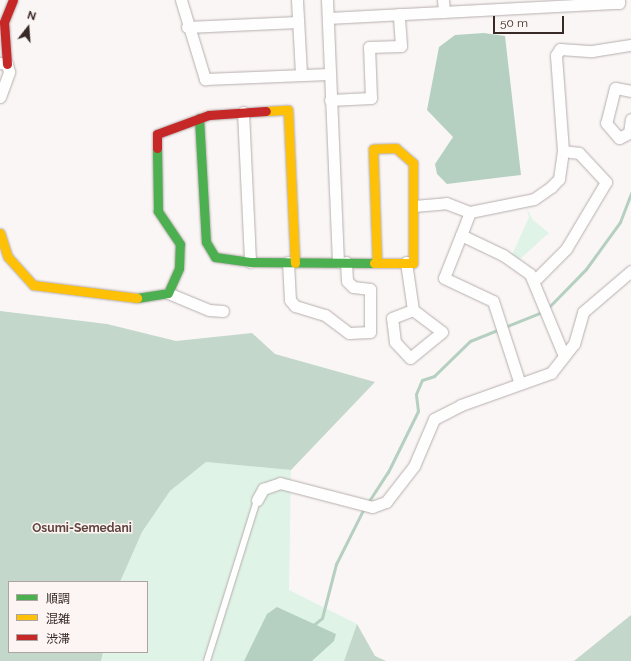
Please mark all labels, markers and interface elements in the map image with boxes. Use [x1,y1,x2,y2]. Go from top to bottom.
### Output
north arrow [8,8,48,48]
scale bar [495,8,566,34]
text: N [26,9,38,23]
text: 50 m [500,16,528,30]
district label: Osumi-Semedani [32,522,132,536]
legend [8,581,148,653]
text: 順調 [46,592,70,606]
text: 混雑 [46,612,70,626]
text: 渋滞 [46,632,70,646]

